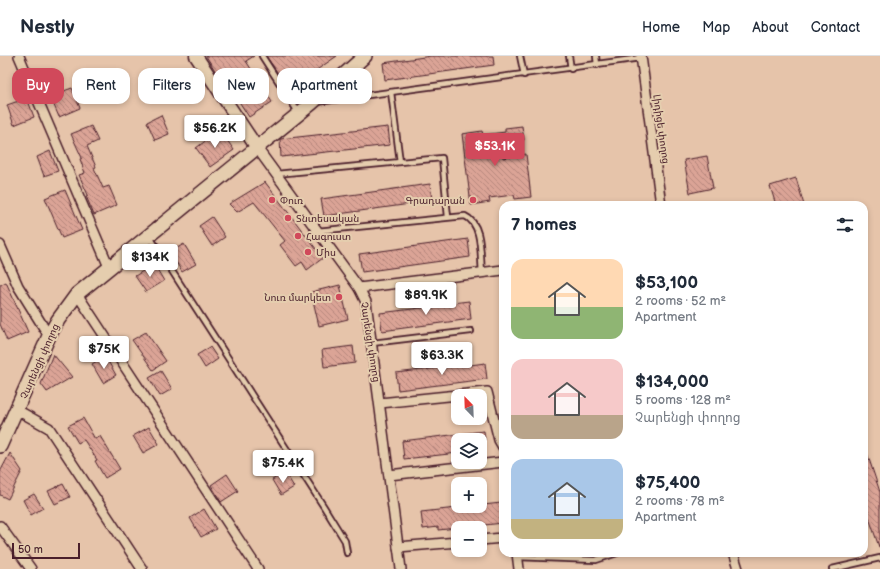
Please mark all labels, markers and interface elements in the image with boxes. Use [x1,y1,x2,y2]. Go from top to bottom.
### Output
text: Nestly [20,16,74,39]
text: Home [642,19,680,36]
text: Map [702,19,730,36]
text: About [752,19,789,36]
text: Contact [811,19,860,36]
chip: Buy [12,68,64,104]
chip: Rent [72,68,130,104]
chip: Filters [138,68,205,104]
chip: New [213,68,269,104]
chip: Apartment [277,68,372,104]
street label: Լիդիցե փողոց [650,94,672,165]
pin: $56.2K [182,115,248,149]
text: $56.2K [193,120,237,136]
pin: $53.1K [462,133,528,167]
text: $53.1K [475,138,515,154]
marker: Փուռ [267,195,277,205]
place label: Փուռ [280,195,303,207]
place label: Գրադարան [405,195,465,207]
marker: Գրադարան [468,195,478,205]
marker: Տնտեսական [283,213,293,223]
place label: Տնտեսական [296,213,359,225]
icon: filters [834,214,856,236]
text: 7 homes [511,215,577,235]
marker: Հագուստ [293,231,303,241]
place label: Հագուստ [306,231,351,243]
pin: $134K [122,244,178,278]
marker: Միս [303,247,313,257]
place label: Միս [316,247,336,259]
text: $134K [131,249,169,265]
text: $53,100 [635,273,698,293]
icon: home [543,275,591,323]
pin: $89.9K [393,282,459,316]
text: $89.9K [404,287,448,303]
place label: Նուռ մարկետ [264,292,331,304]
marker: Նուռ մարկետ [334,292,344,302]
text: 2 rooms · 52 m² [635,293,726,309]
street label: Չարենցի փողոց [358,301,382,383]
text: Apartment [635,309,696,325]
street label: Չարենցի փողոց [18,322,62,401]
pin: $75K [80,336,128,370]
text: $75K [88,341,120,357]
pin: $63.3K [409,342,475,376]
text: $63.3K [420,347,464,363]
text: $134,000 [635,372,709,392]
icon: home [543,375,591,423]
north arrow [451,389,487,425]
map controls [451,389,487,557]
text: 5 rooms · 128 m² [635,392,731,408]
text: Չարենցի փողոց [635,410,740,426]
button: layers [451,433,487,469]
pin: $75.4K [250,450,316,484]
text: $75.4K [262,455,304,471]
text: $75,400 [635,473,700,493]
icon: home [543,475,591,523]
button: + [451,477,487,513]
text: 2 rooms · 78 m² [635,493,725,509]
text: Apartment [635,509,696,525]
button: − [451,521,487,557]
scale bar [12,541,80,560]
text: 50 m [18,543,43,556]

